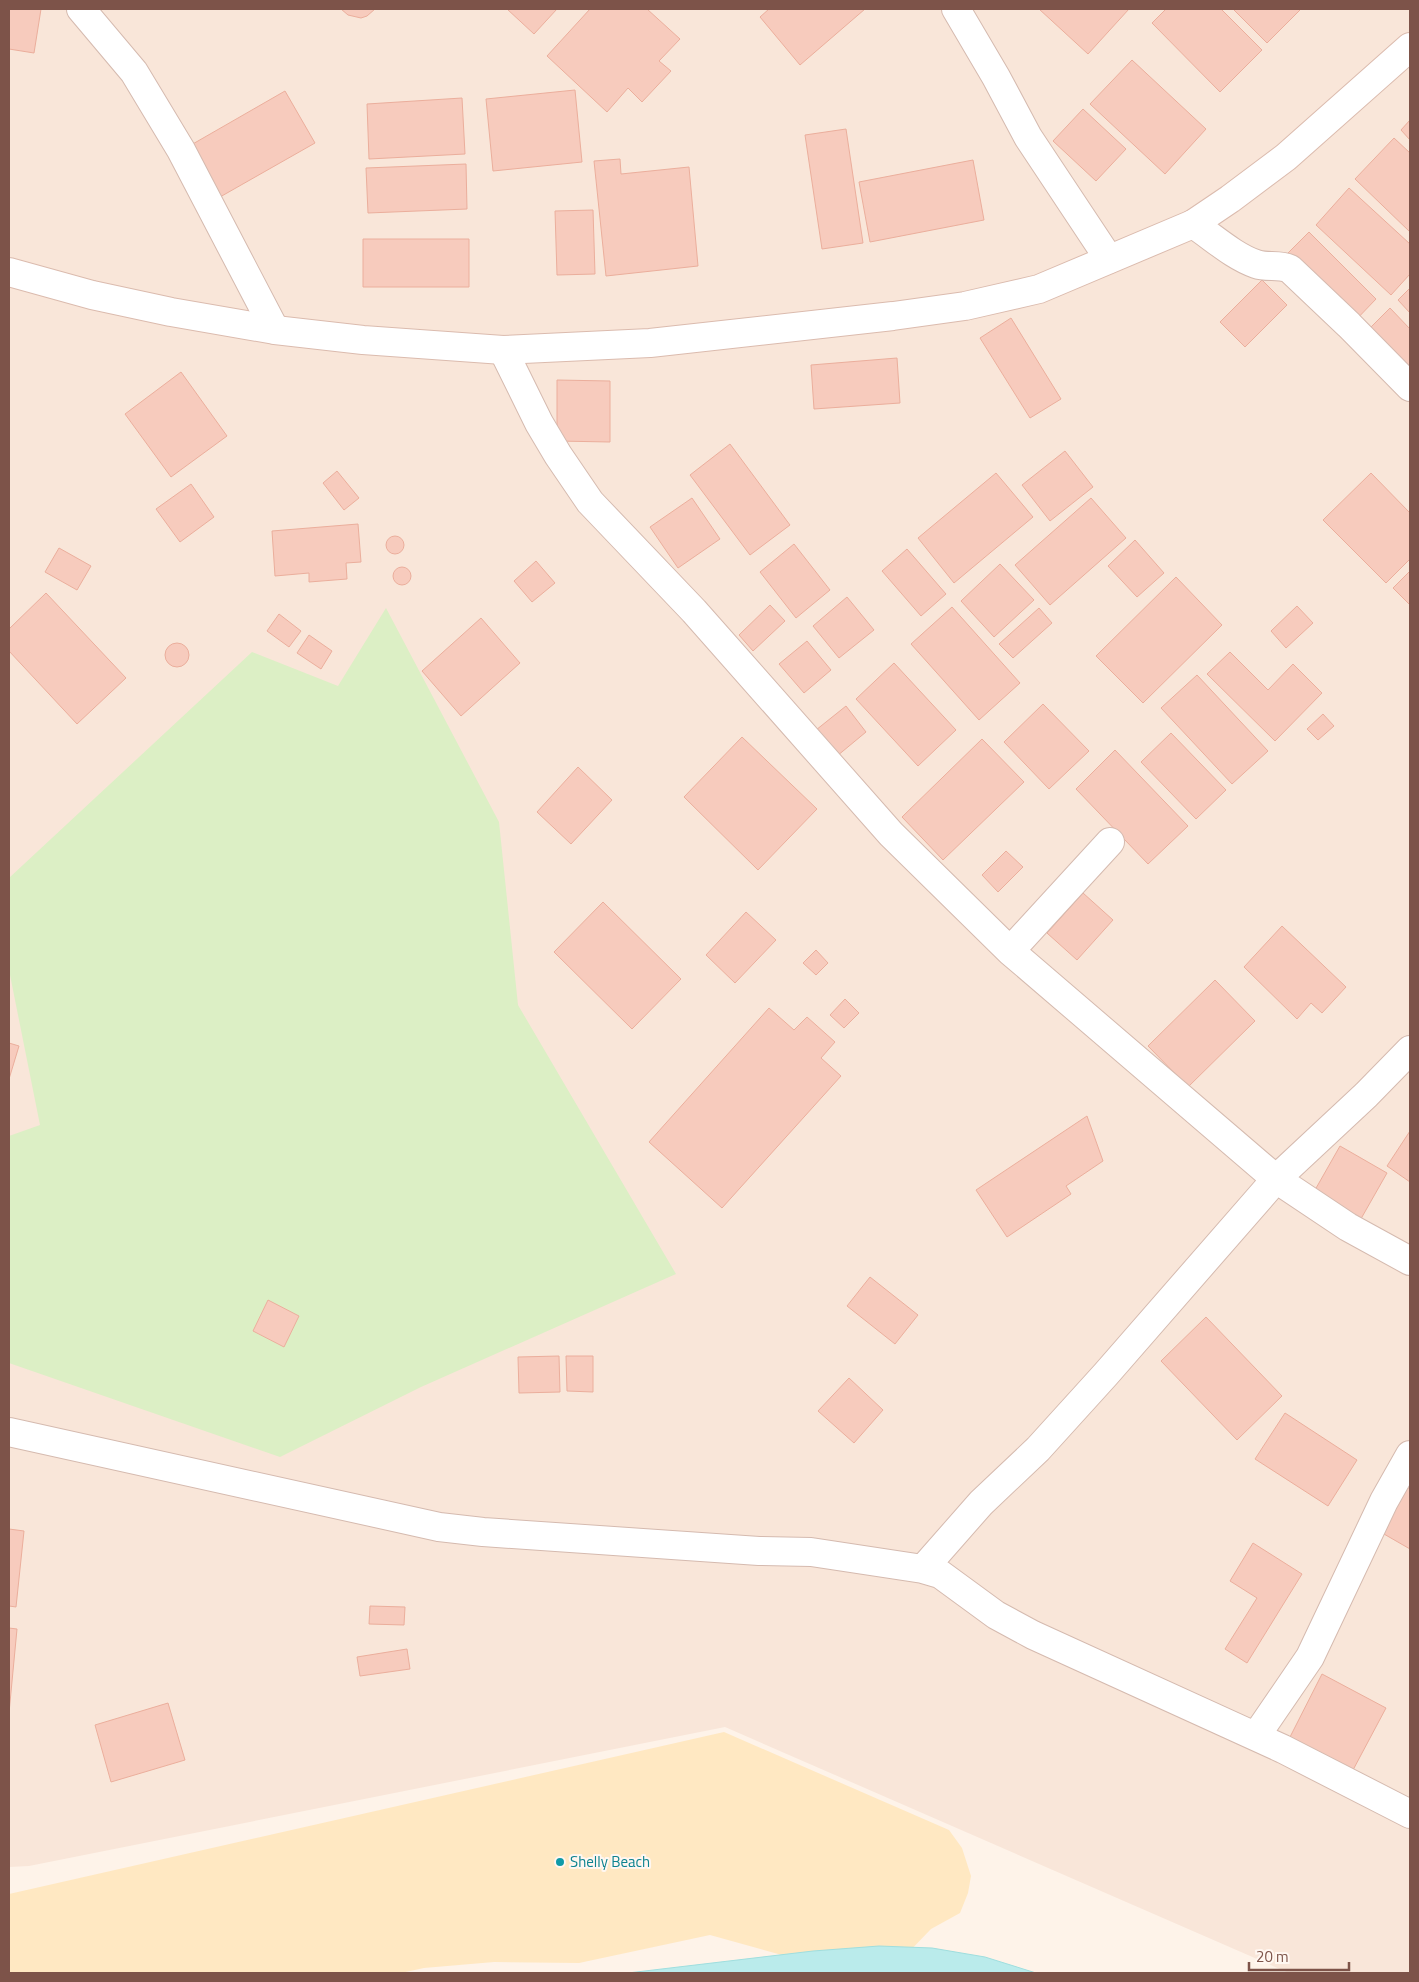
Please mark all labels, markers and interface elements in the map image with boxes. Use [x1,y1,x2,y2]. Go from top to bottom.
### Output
place label: Shelly Beach [570,1850,650,1873]
marker: Shelly Beach [554,1856,566,1868]
scale bar [1249,1940,1349,1972]
text: 20 m [1256,1945,1289,1968]

